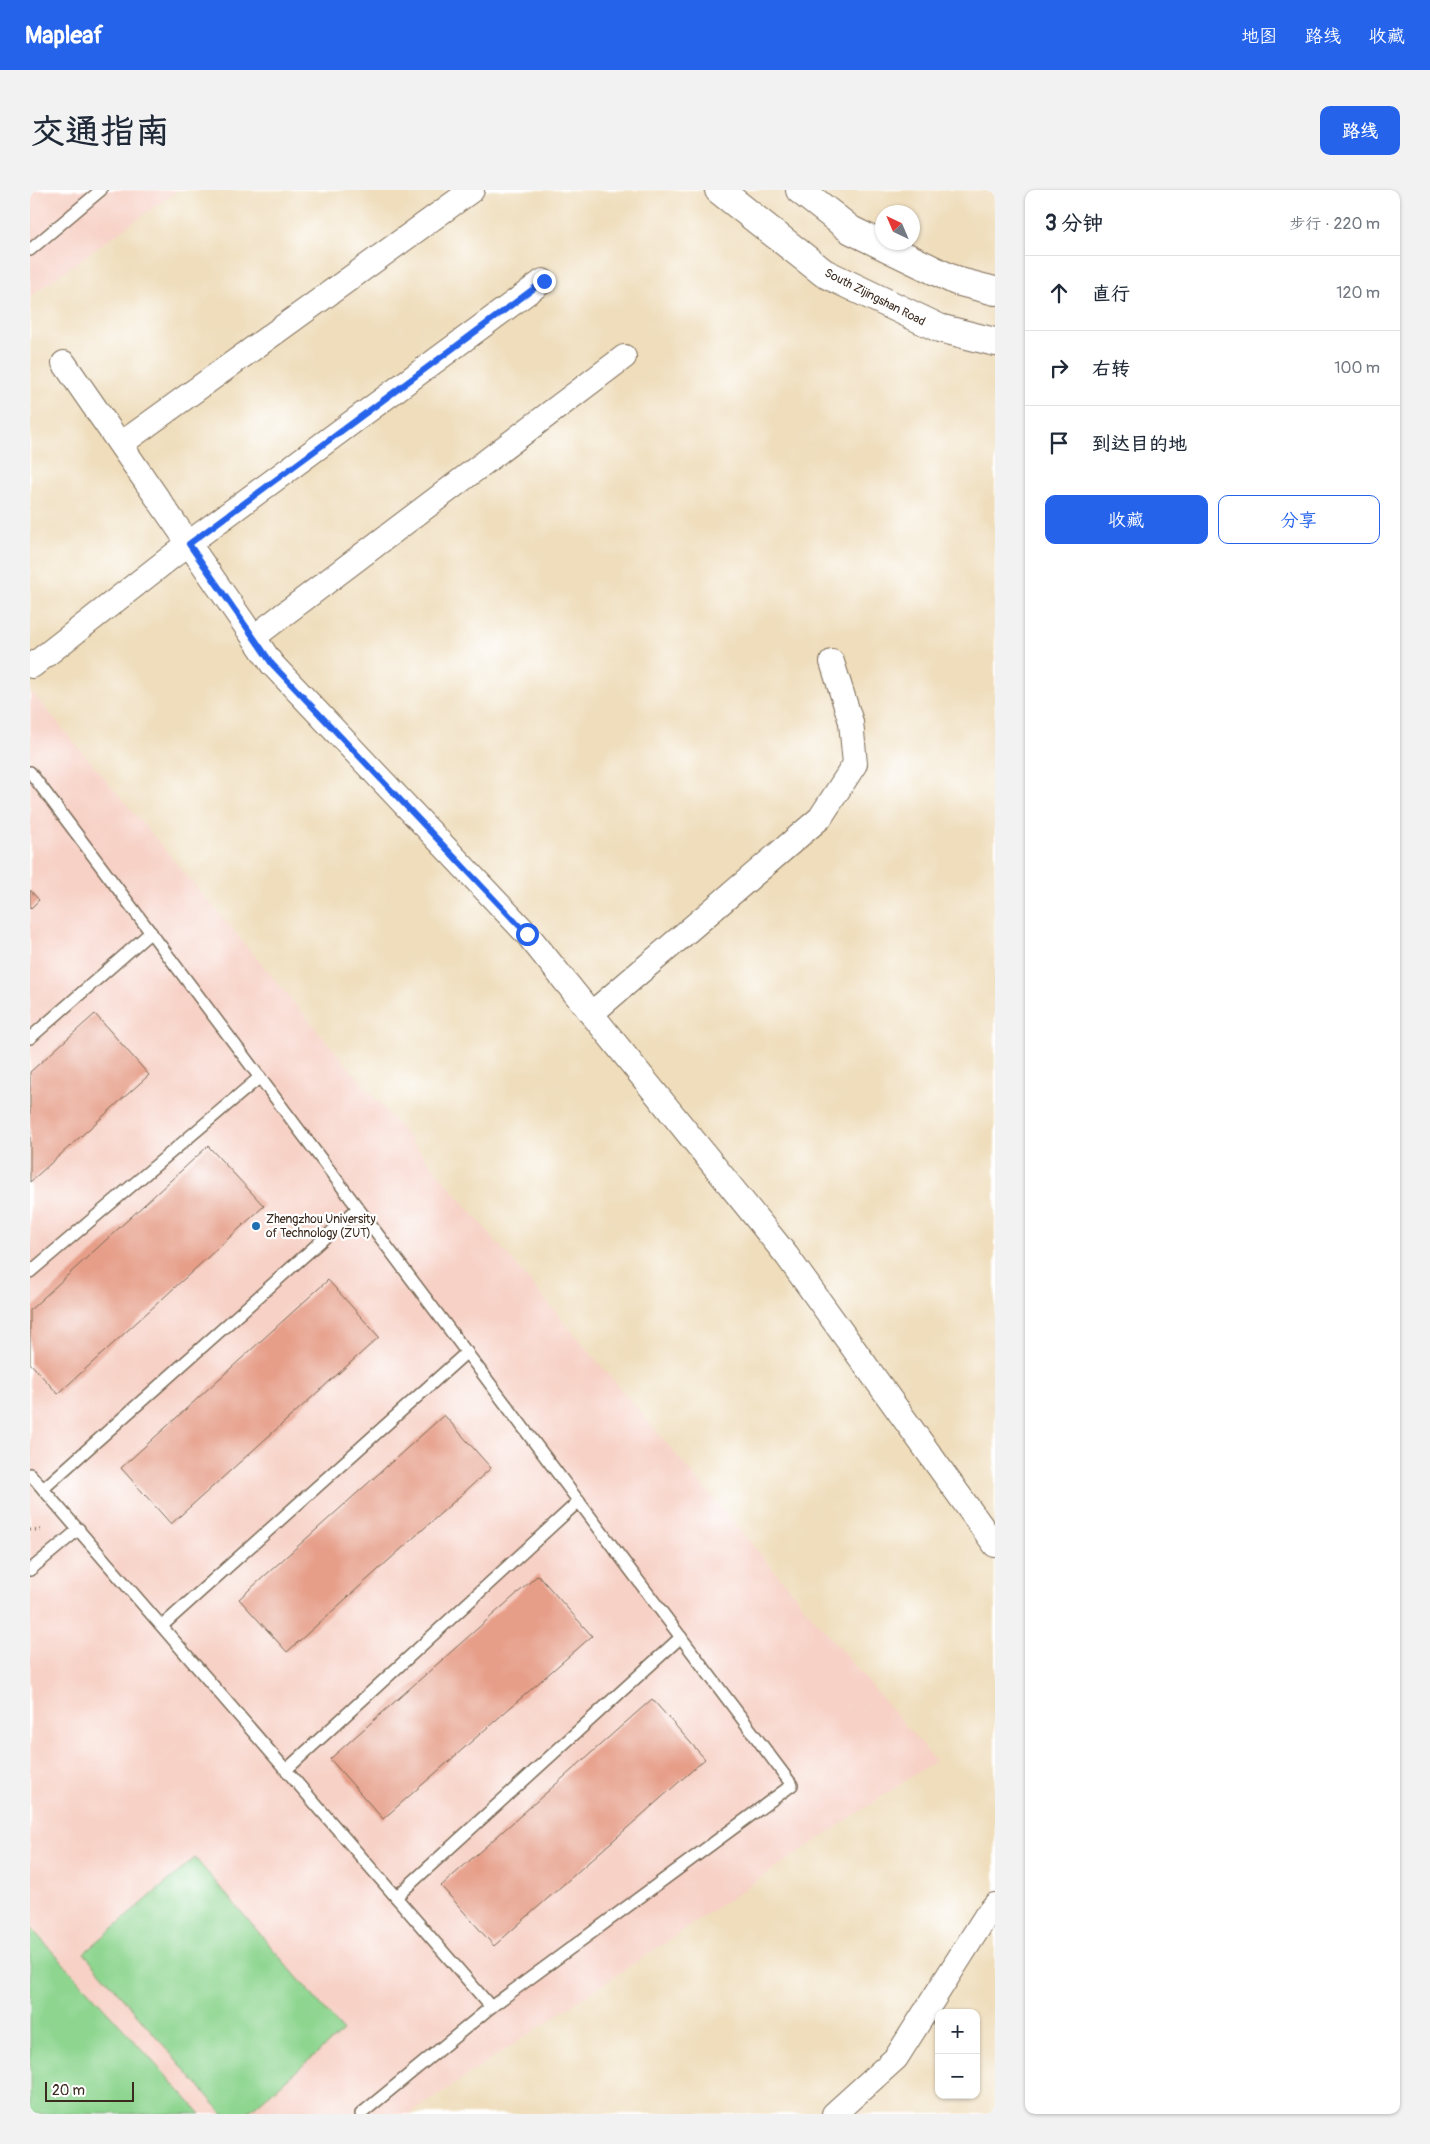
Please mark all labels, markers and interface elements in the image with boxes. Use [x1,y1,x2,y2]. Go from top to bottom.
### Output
text: Mapleaf [25,21,103,50]
text: 地图 [1241,25,1277,48]
text: 路线 [1305,25,1341,48]
text: 收藏 [1369,25,1405,48]
button: 路线 [1320,106,1400,155]
text: 交通指南 [30,110,170,154]
north arrow [875,205,920,250]
text: 3 分钟 [1045,210,1103,237]
text: 步行 · 220 m [1289,214,1380,234]
street label: South Zijingshan Road [822,266,928,329]
route end [533,270,556,293]
icon: ahead [1045,279,1073,307]
text: 直行 [1092,282,1130,306]
text: 120 m [1336,283,1380,303]
icon: right [1045,354,1073,382]
text: 右转 [1092,357,1130,381]
text: 100 m [1334,358,1380,378]
icon: arrive [1045,429,1073,457]
text: 到达目的地 [1092,432,1187,456]
button: 收藏 [1045,495,1208,544]
button: 分享 [1218,495,1380,544]
route start [516,923,539,946]
place label: Zhengzhou University of Technology (ZUT) [266,1212,376,1241]
marker: Zhengzhou University of Technology (ZUT) [250,1220,262,1232]
map controls [935,2009,980,2099]
button: + [935,2009,980,2054]
button: − [935,2054,980,2099]
scale bar [45,2079,134,2102]
text: 20 m [52,2082,85,2099]

